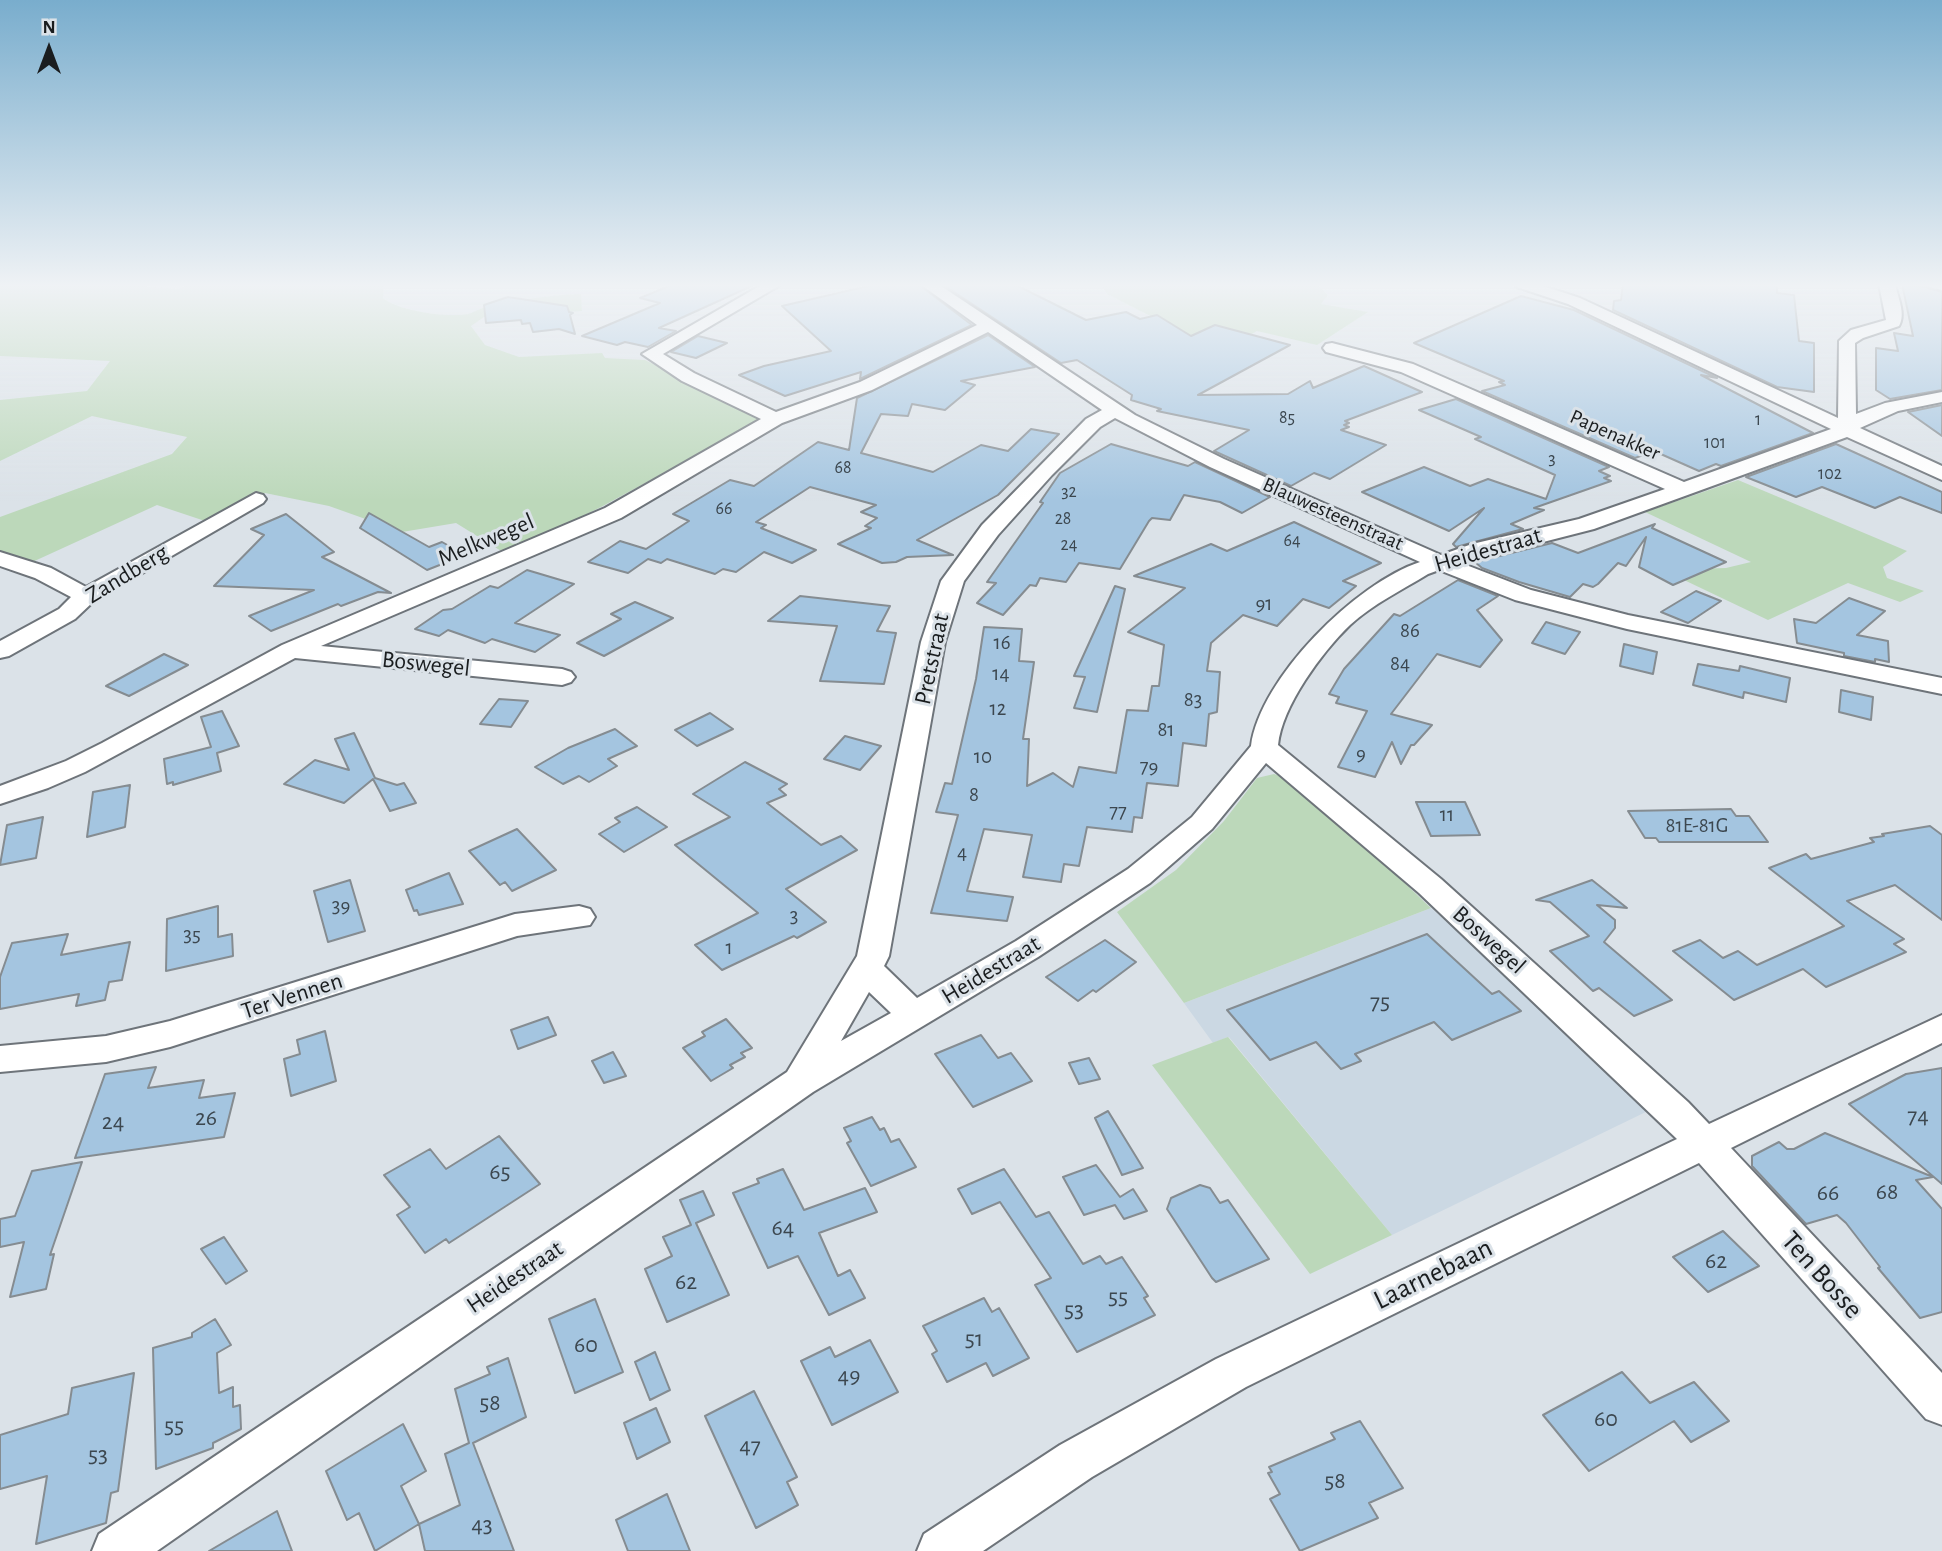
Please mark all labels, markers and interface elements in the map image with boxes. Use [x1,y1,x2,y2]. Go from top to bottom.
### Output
north arrow [14,14,84,84]
text: N [42,18,56,37]
street label: Papenakker [1566,404,1664,466]
house number: 85 [1279,407,1295,429]
house number: 1 [1755,409,1761,431]
house number: 101 [1704,432,1726,454]
house number: 3 [1548,448,1556,470]
house number: 68 [835,457,851,479]
house number: 102 [1818,463,1842,485]
street label: Blauwesteenstraat [1259,472,1407,556]
house number: 32 [1061,481,1077,503]
house number: 66 [716,498,732,520]
street label: Melkwegel [434,507,538,573]
house number: 28 [1055,508,1071,530]
street label: Heidestraat [1431,521,1545,579]
house number: 64 [1283,530,1301,552]
house number: 24 [1061,534,1077,556]
street label: Zandberg [81,538,173,610]
house number: 91 [1255,591,1273,617]
street label: Pretstraat [908,611,956,707]
house number: 86 [1400,618,1420,644]
house number: 16 [993,630,1011,656]
street label: Boswegel [380,645,472,683]
house number: 84 [1390,651,1410,677]
house number: 14 [992,661,1010,687]
house number: 83 [1184,687,1202,713]
house number: 12 [990,696,1006,722]
house number: 81 [1157,717,1175,743]
house number: 9 [1356,741,1366,767]
house number: 10 [974,744,992,770]
house number: 79 [1140,754,1158,780]
house number: 8 [969,782,979,808]
house number: 77 [1109,799,1127,825]
house number: 11 [1440,802,1454,828]
house number: 81E-81G [1666,813,1728,839]
house number: 4 [957,840,967,866]
house number: 39 [332,893,350,919]
street label: Boswegel [1446,900,1532,980]
house number: 3 [790,903,798,929]
house number: 35 [183,922,201,948]
street label: Heidestraat [936,929,1046,1011]
house number: 1 [725,935,733,961]
street label: Ter Vennen [238,966,346,1026]
house number: 75 [1370,988,1390,1016]
house number: 74 [1907,1102,1929,1130]
house number: 26 [195,1104,217,1132]
house number: 24 [102,1108,124,1136]
house number: 65 [489,1158,511,1186]
house number: 68 [1876,1178,1898,1206]
house number: 66 [1817,1179,1839,1207]
house number: 64 [772,1214,794,1242]
street label: Ten Bosse [1774,1224,1870,1326]
street label: Laarnebaan [1368,1231,1498,1317]
street label: Heidestraat [461,1234,569,1320]
house number: 62 [1705,1247,1727,1275]
house number: 62 [675,1268,697,1296]
house number: 55 [1108,1283,1128,1311]
house number: 53 [1064,1296,1084,1324]
house number: 51 [965,1325,983,1353]
house number: 60 [574,1331,598,1359]
house number: 49 [838,1362,860,1390]
house number: 58 [479,1389,501,1417]
house number: 60 [1594,1405,1618,1433]
house number: 55 [164,1412,184,1440]
house number: 47 [739,1432,761,1460]
house number: 53 [88,1441,108,1469]
house number: 58 [1324,1467,1346,1495]
house number: 43 [471,1511,493,1539]

